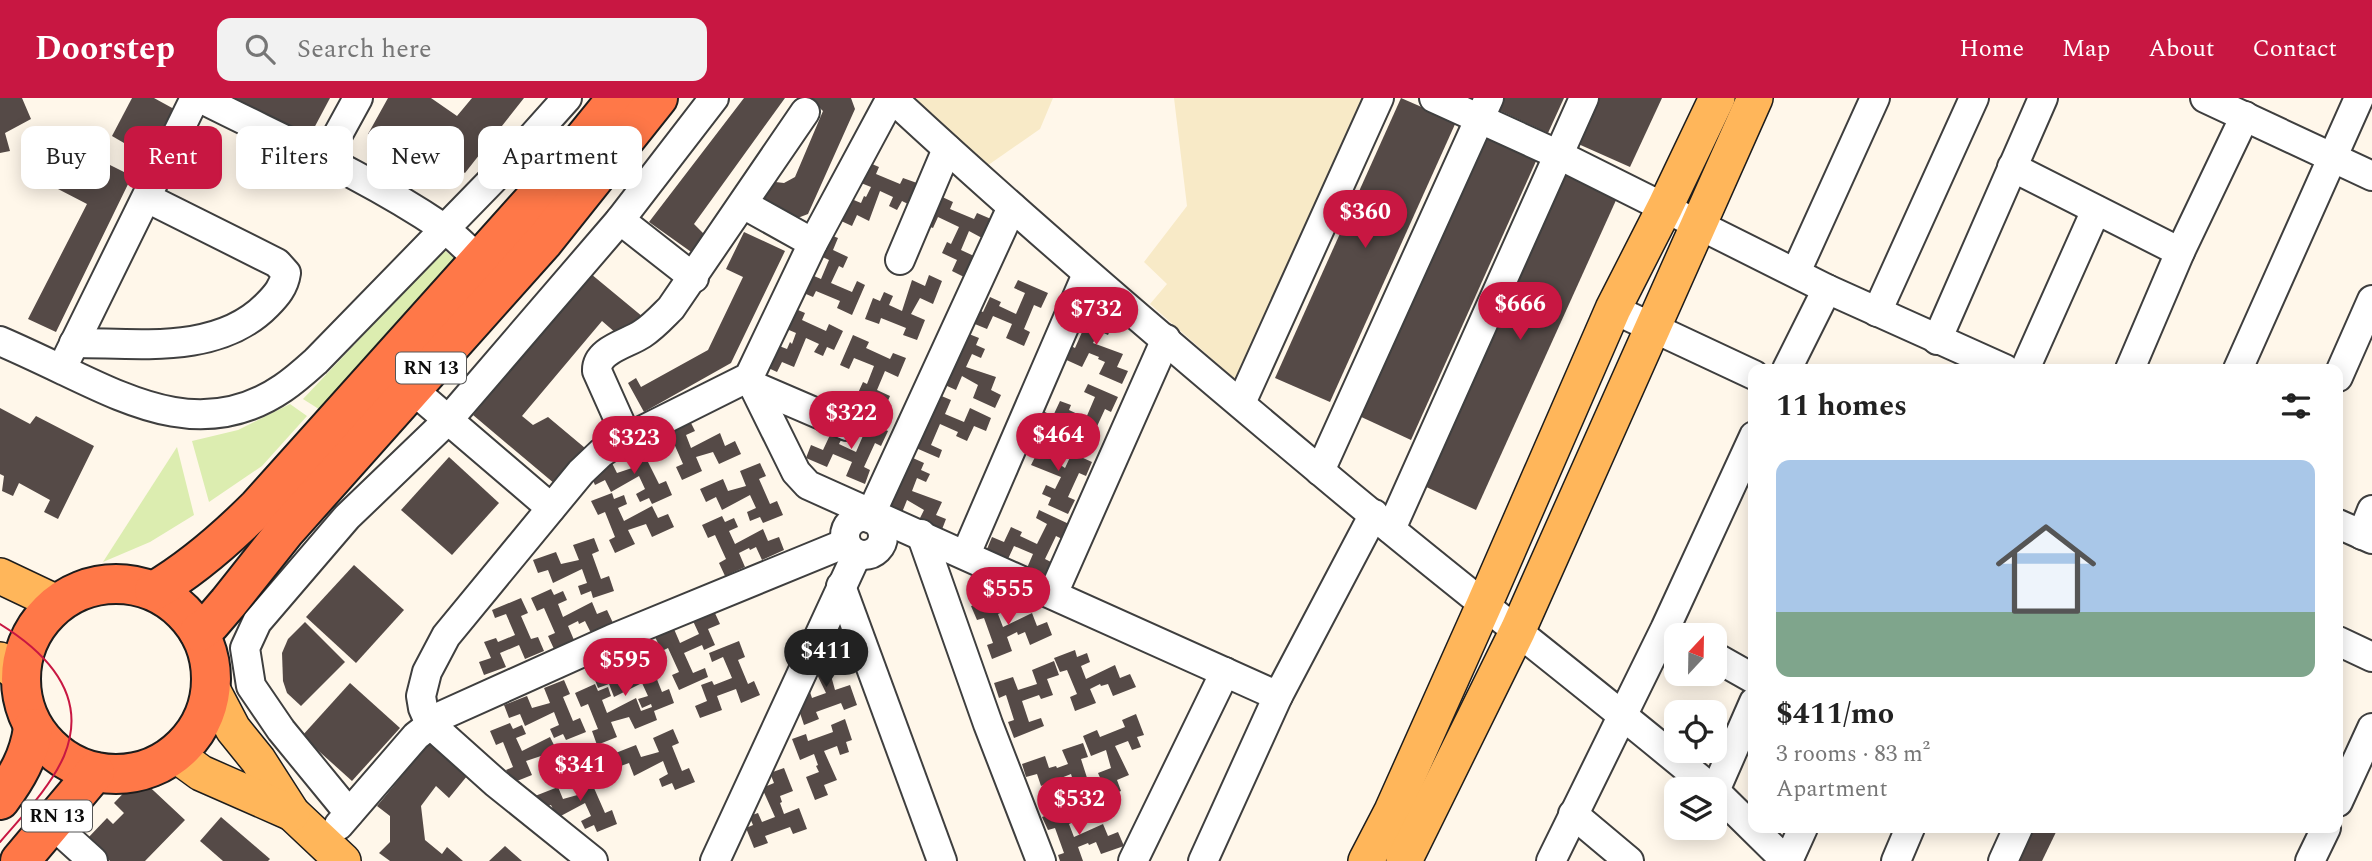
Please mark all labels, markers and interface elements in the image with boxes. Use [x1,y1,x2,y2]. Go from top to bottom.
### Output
search box [217,18,707,81]
text: Doorstep [35,24,175,74]
text: Search here [297,29,432,69]
icon: search [241,30,279,68]
text: Home [1959,31,2024,67]
text: Map [2062,31,2110,67]
text: About [2148,31,2214,67]
text: Contact [2252,31,2337,67]
chip: Buy [21,126,110,189]
chip: Rent [124,126,222,189]
chip: Filters [236,126,353,189]
chip: New [367,126,464,189]
chip: Apartment [478,126,642,189]
pin: $360 [1324,190,1406,250]
text: $360 [1339,195,1391,230]
pin: $666 [1479,282,1561,342]
text: $666 [1494,287,1546,322]
pin: $732 [1055,288,1137,347]
text: $732 [1070,292,1122,327]
road number: RN 13 [396,352,466,384]
text: 11 homes [1776,383,1907,429]
icon: filters [2277,387,2315,425]
pin: $322 [810,392,892,451]
text: $322 [825,396,877,431]
pin: $464 [1017,414,1099,473]
pin: $323 [593,416,675,476]
text: $464 [1032,418,1084,453]
text: $323 [608,421,660,456]
icon: home [1983,506,2109,632]
pin: $555 [967,568,1049,627]
text: $555 [982,572,1034,607]
north arrow [1664,623,1727,686]
map controls [1664,623,1727,840]
pin: $411 [785,630,867,689]
text: $411 [800,634,852,669]
pin: $595 [584,638,666,698]
text: $595 [599,643,651,678]
text: $411/mo [1776,691,1894,737]
button: locate [1664,700,1727,763]
text: 3 rooms · 83 m² [1776,737,1930,772]
pin: $341 [539,744,621,803]
text: $341 [554,748,606,783]
text: Apartment [1776,772,1888,807]
button: layers [1664,777,1727,840]
pin: $532 [1038,778,1120,837]
text: $532 [1053,782,1105,817]
road number: RN 13 [22,800,92,832]

